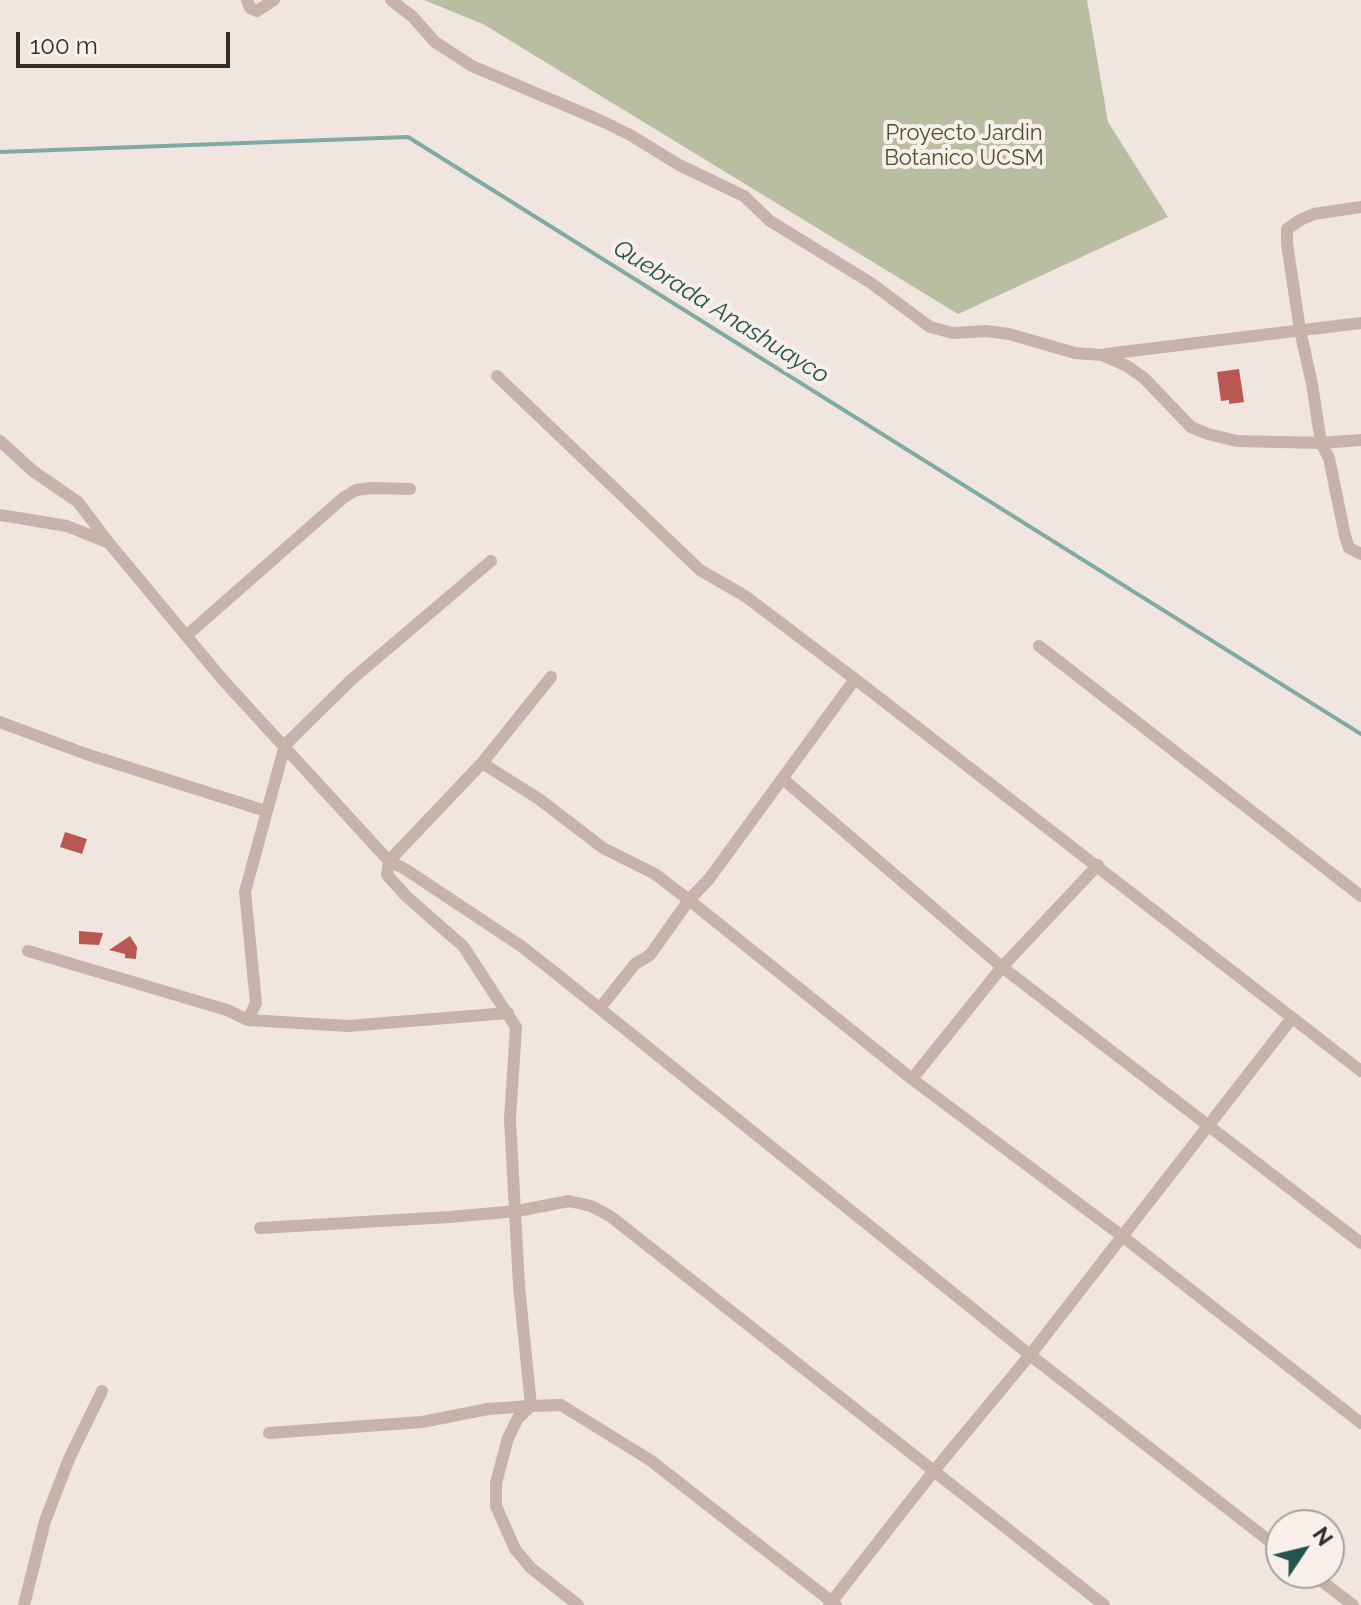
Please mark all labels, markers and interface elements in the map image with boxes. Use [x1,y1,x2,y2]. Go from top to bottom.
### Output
scale bar [20,16,234,66]
text: 100 m [30,31,98,60]
park label: Proyecto Jardin Botanico UCSM [884,120,1044,172]
water label: Quebrada Anashuayco [608,234,834,390]
north arrow [1265,1509,1345,1589]
text: N [1308,1522,1338,1551]

